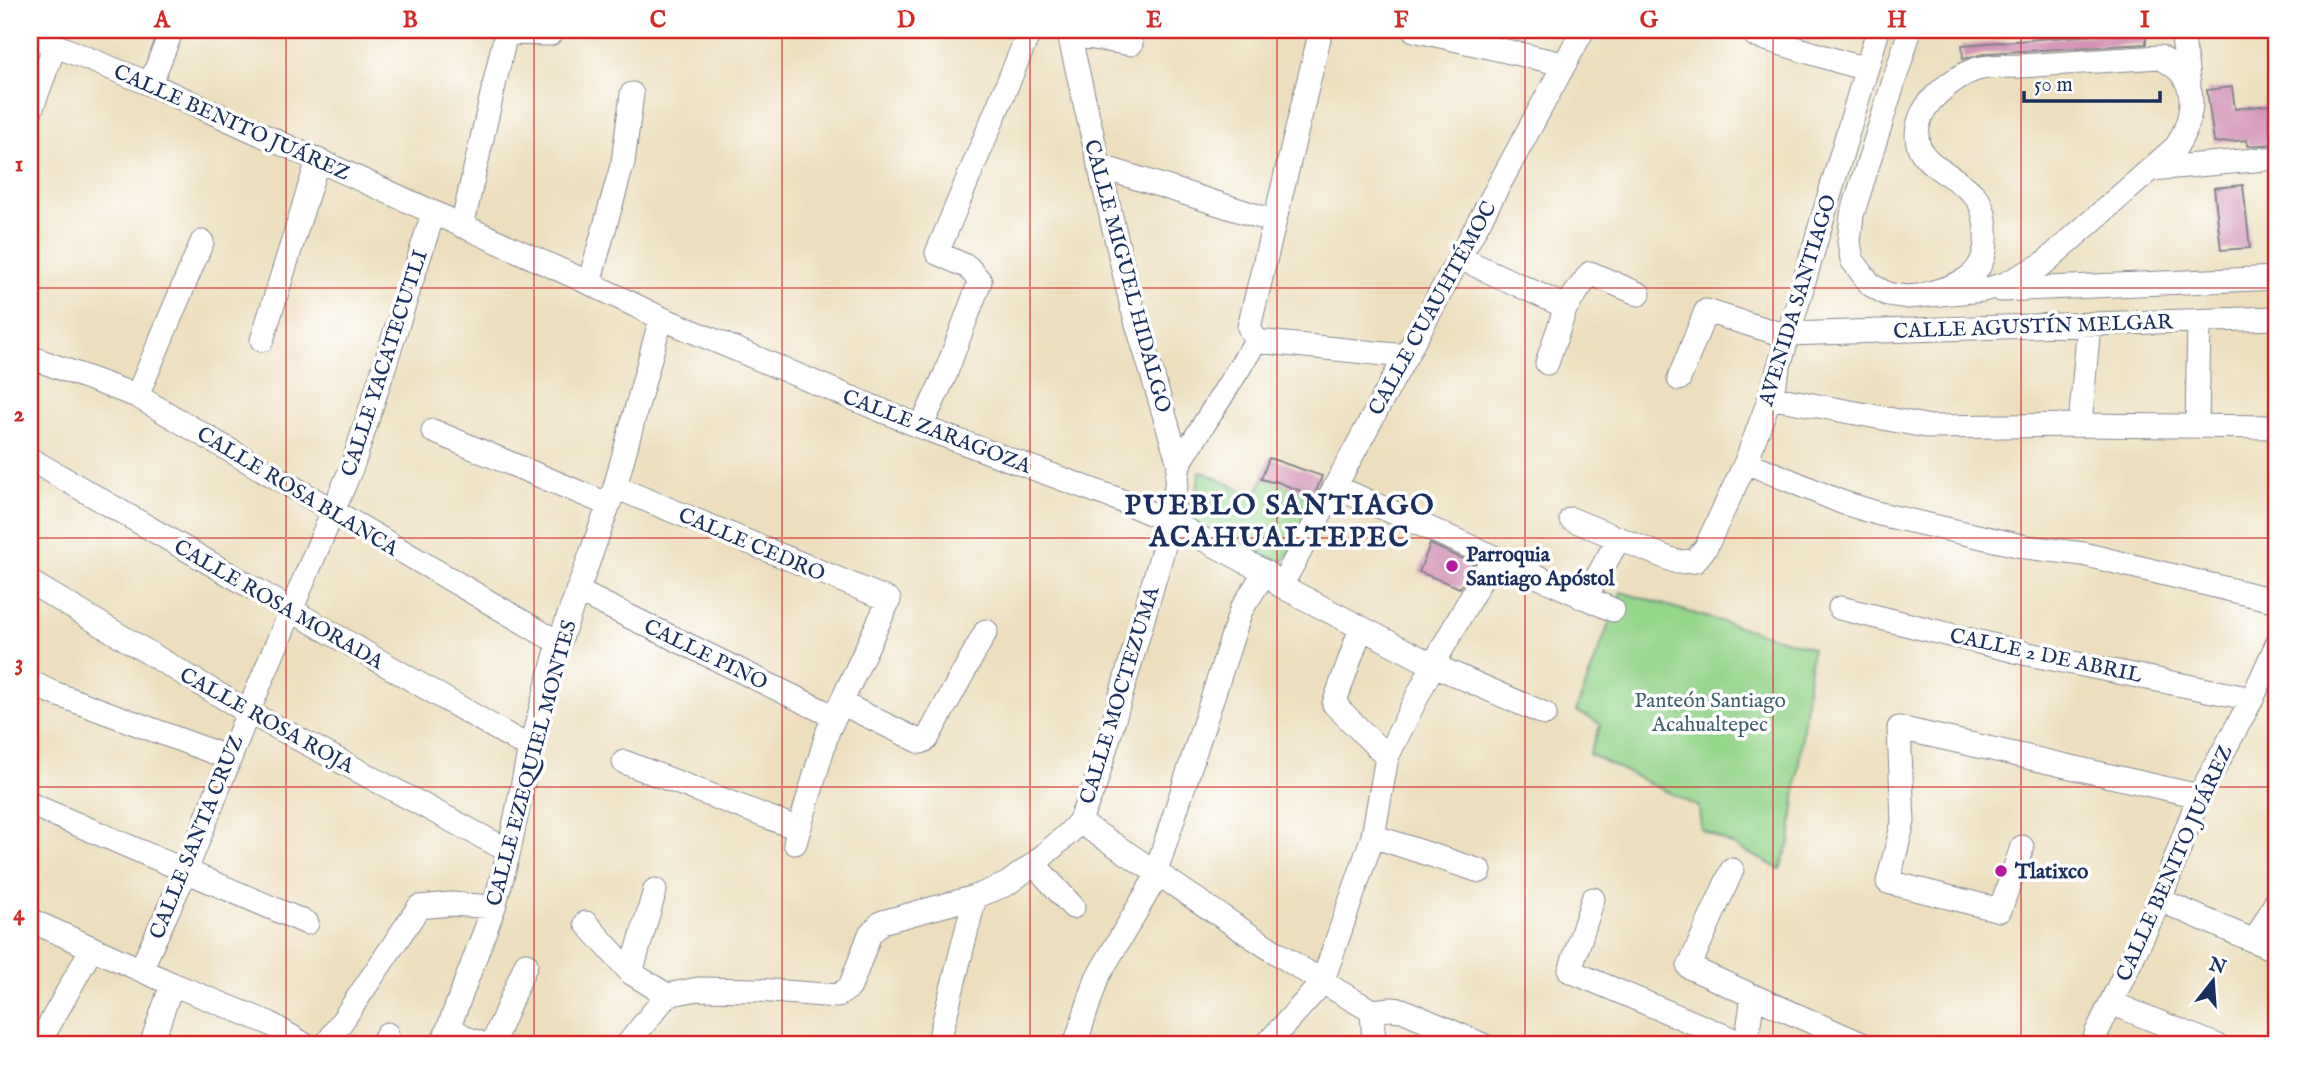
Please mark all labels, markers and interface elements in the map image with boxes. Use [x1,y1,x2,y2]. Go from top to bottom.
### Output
text: A [153,6,171,35]
text: B [402,6,418,35]
text: C [650,6,667,35]
text: D [897,6,915,35]
text: E [1146,6,1162,35]
text: F [1394,6,1409,35]
text: G [1640,6,1659,35]
text: H [1887,6,1907,35]
text: I [2140,6,2150,35]
street label: CALLE BENITO JUÁREZ [109,58,354,188]
scale bar [2024,60,2160,104]
text: 50 m [2034,72,2073,99]
street label: CALLE MIGUEL HIDALGO [1077,137,1176,416]
text: 1 [15,150,23,179]
street label: AVENIDA SANTIAGO [1753,192,1843,410]
street label: CALLE CUAUHTÉMOC [1362,196,1504,421]
street label: CALLE YACATECUTLI [336,247,435,480]
street label: CALLE AGUSTÍN MELGAR [1893,308,2175,346]
street label: CALLE ZARAGOZA [838,384,1035,481]
text: 2 [14,400,25,429]
street label: CALLE ROSA BLANCA [191,421,404,564]
district label: PUEBLO SANTIAGO ACAHUALTEPEC [1125,489,1435,556]
street label: CALLE CEDRO [674,502,829,589]
street label: CALLE ROSA MORADA [168,534,389,677]
place label: Parroquia Santiago Apóstol [1466,542,1616,593]
marker: Parroquia Santiago Apóstol [1444,558,1460,574]
street label: CALLE MOCTEZUMA [1074,583,1167,808]
street label: CALLE PINO [639,614,772,697]
street label: CALLE EZEQUIEL MONTES [481,617,584,909]
street label: CALLE 2 DE ABRIL [1947,623,2144,690]
text: 3 [15,649,23,678]
street label: CALLE ROSA ROJA [174,662,359,781]
park label: Panteón Santiago Acahualtepec [1634,688,1786,739]
street label: CALLE SANTA CRUZ [144,731,251,943]
street label: CALLE BENITO JUÁREZ [2110,741,2238,985]
place label: Tlatixco [2014,859,2089,886]
marker: Tlatixco [1993,863,2009,879]
text: 4 [13,899,25,928]
north arrow [2178,946,2248,1016]

